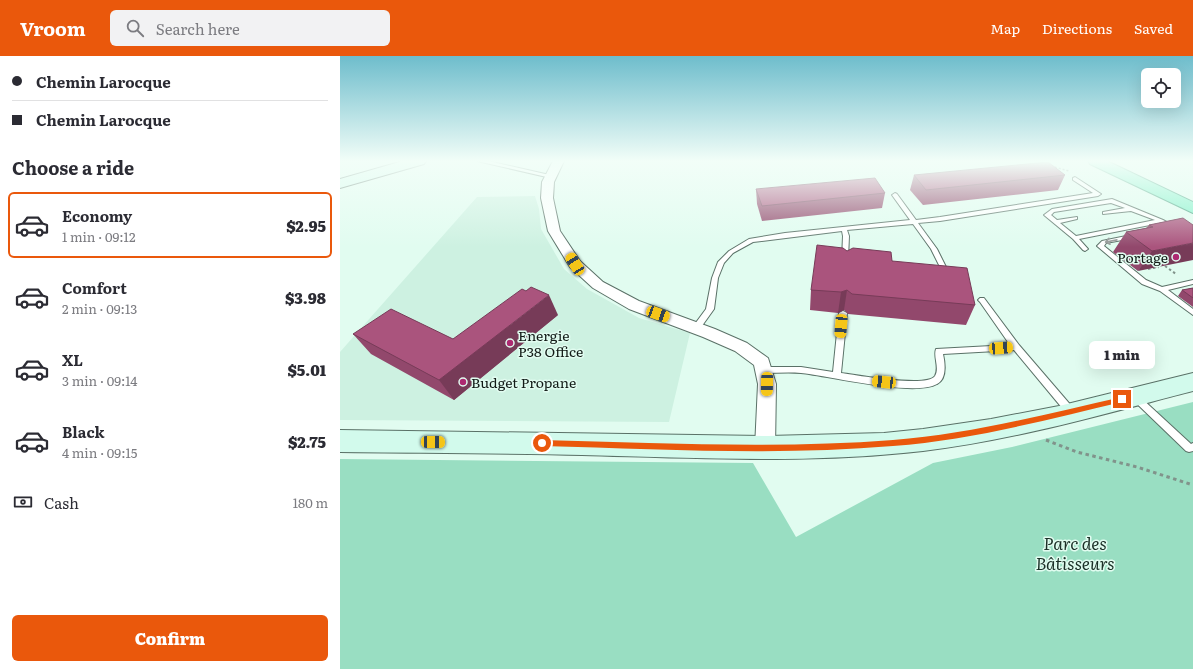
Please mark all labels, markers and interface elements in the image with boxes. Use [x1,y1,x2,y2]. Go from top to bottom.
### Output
search box [110,10,390,46]
text: Vroom [20,14,86,42]
icon: search [124,17,146,39]
text: Search here [156,17,240,40]
text: Map [990,18,1020,38]
text: Directions [1042,18,1112,38]
text: Saved [1134,18,1173,38]
map controls [1141,68,1181,108]
button: locate [1141,68,1181,108]
text: Chemin Larocque [36,70,171,93]
text: Chemin Larocque [36,108,171,131]
text: Choose a ride [12,154,134,181]
text: Economy [62,204,132,227]
icon: car [14,207,50,243]
text: $2.95 [286,214,326,237]
text: 1 min · 09:12 [62,227,136,246]
one-way arrow [1105,237,1118,245]
place label: Portage [1117,247,1168,267]
car [564,251,586,277]
marker: Portage [1171,252,1181,262]
text: Comfort [62,276,127,299]
icon: car [14,279,50,315]
text: $3.98 [285,286,326,309]
text: 2 min · 09:13 [62,299,137,318]
car [645,304,671,324]
car [834,314,848,338]
place label: Energie P38 Office [518,325,583,361]
marker: Energie P38 Office [505,338,515,348]
car [989,341,1013,355]
callout: 1 min [1089,341,1155,369]
text: 1 min [1104,345,1140,364]
text: XL [62,348,83,371]
icon: car [14,351,50,387]
text: $5.01 [288,358,326,381]
text: 3 min · 09:14 [62,371,137,390]
place label: Budget Propane [471,372,576,392]
car [761,372,773,396]
car [871,375,897,389]
marker: Budget Propane [458,377,468,387]
route end [1113,390,1131,408]
text: Black [62,420,105,443]
icon: car [14,423,50,459]
text: $2.75 [288,430,326,453]
route start [533,434,551,452]
car [421,436,445,448]
text: 4 min · 09:15 [62,443,137,462]
icon: cash [12,491,34,513]
text: Cash [44,491,79,514]
text: 180 m [293,493,328,512]
park label: Parc des Bâtisseurs [1035,530,1115,575]
button: Confirm [12,615,328,661]

